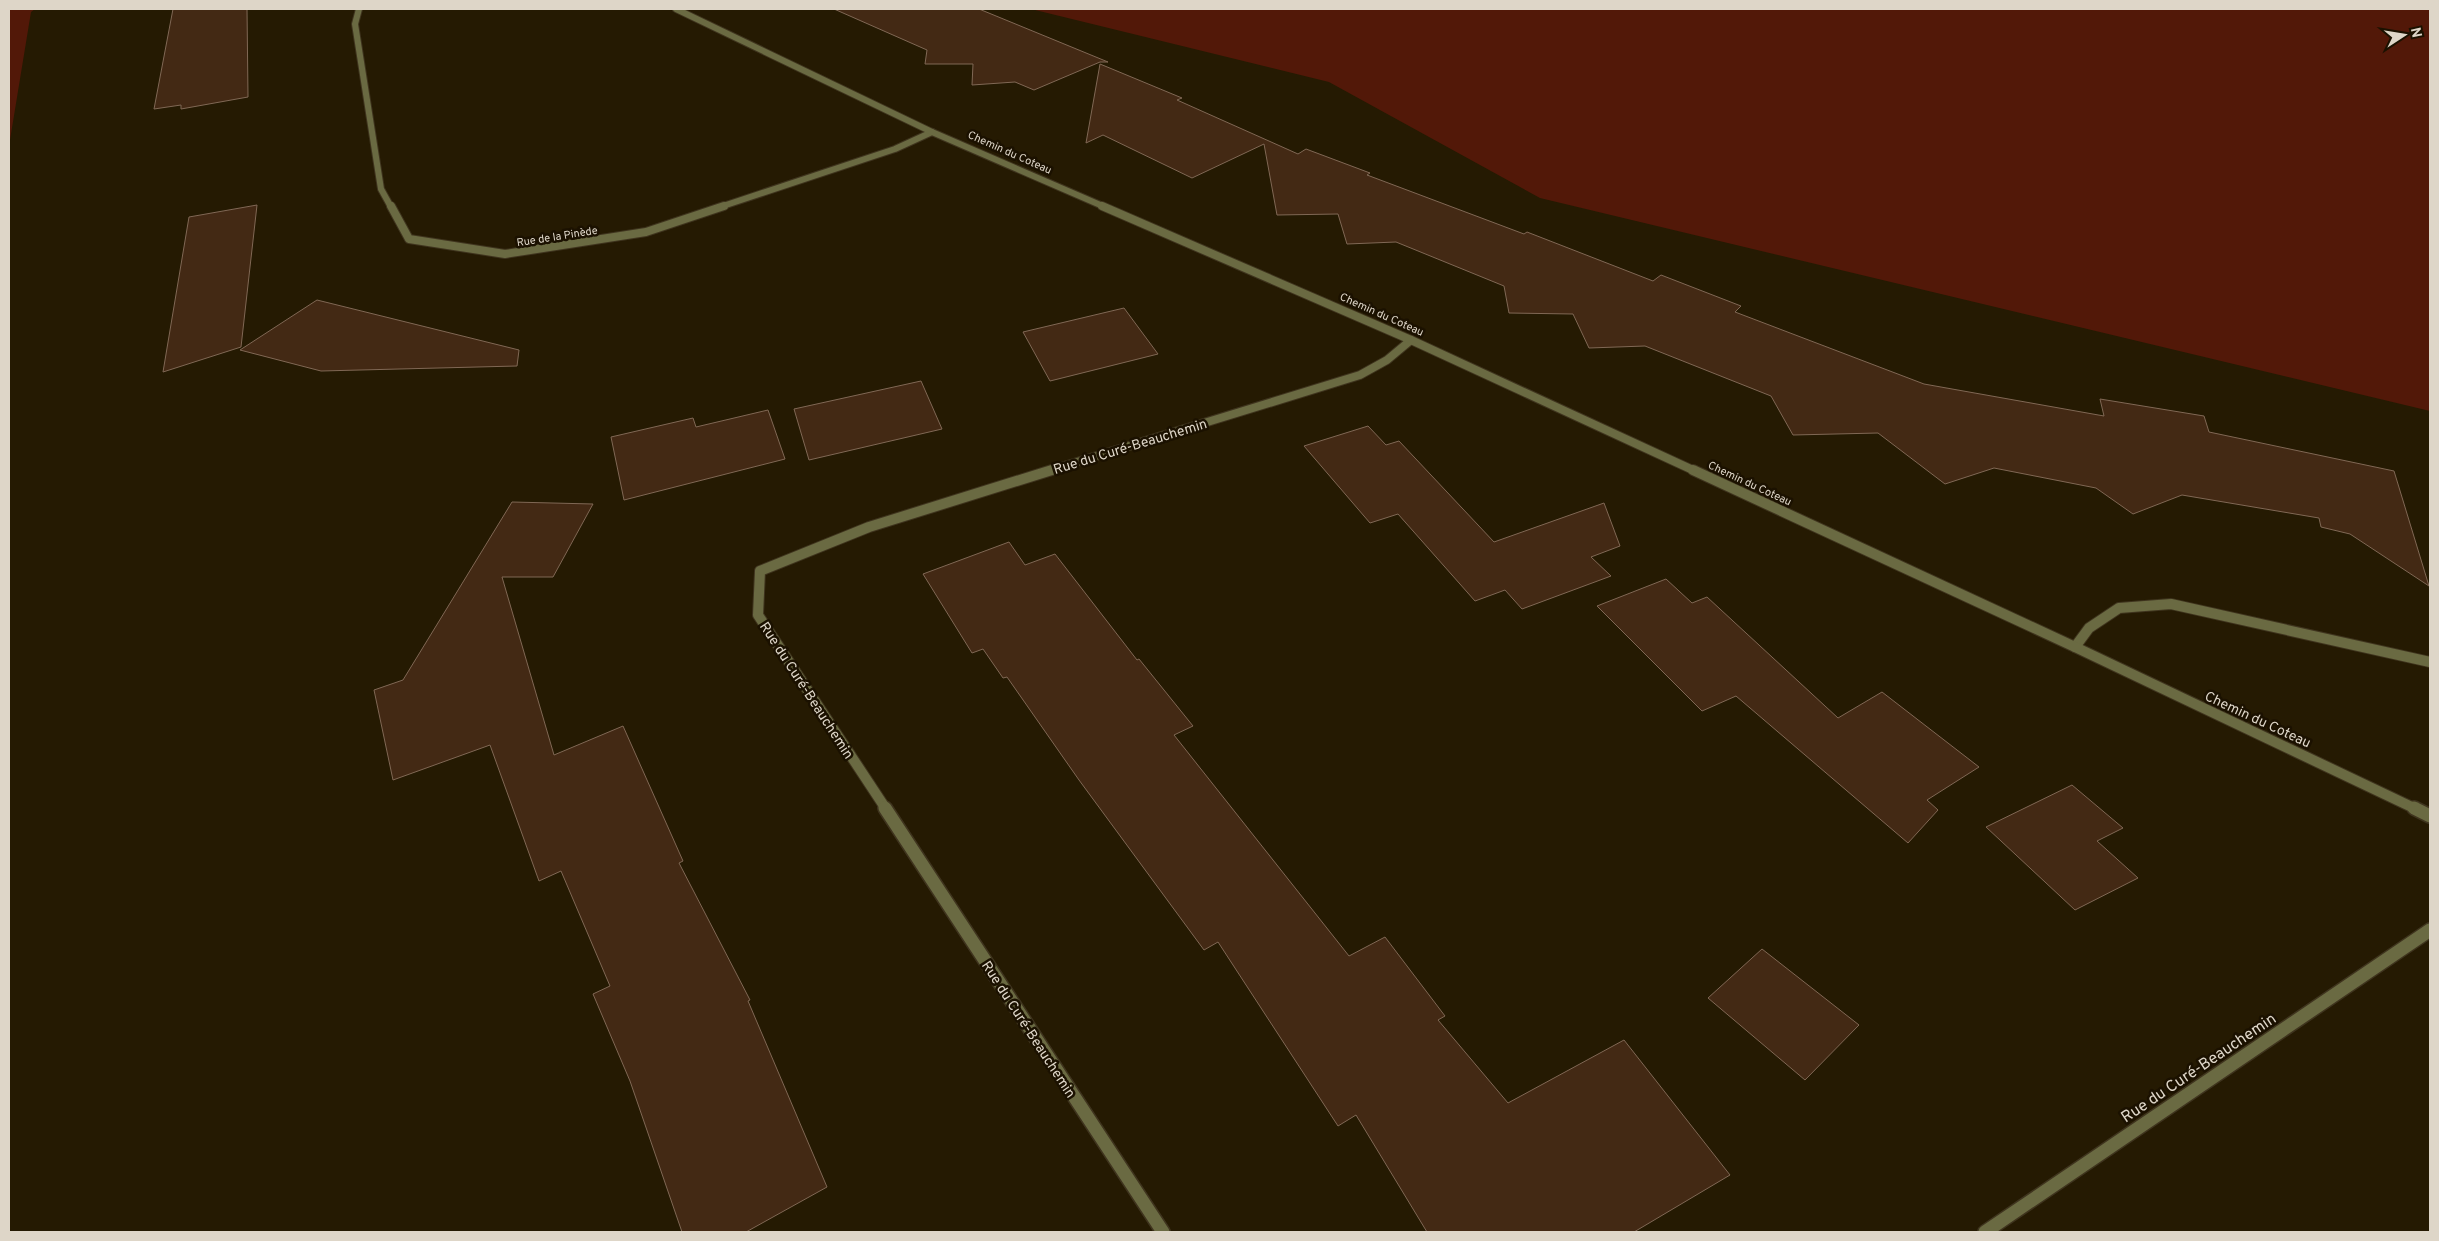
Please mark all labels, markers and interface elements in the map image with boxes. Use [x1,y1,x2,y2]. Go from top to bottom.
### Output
north arrow [2379,10,2429,60]
text: N [2406,26,2425,39]
street label: Chemin du Coteau [965,128,1054,178]
street label: Rue de la Pinède [516,224,599,250]
street label: Chemin du Coteau [1337,290,1426,340]
street label: Rue du Curé-Beauchemin [1052,416,1209,479]
street label: Chemin du Coteau [1706,458,1794,509]
street label: Rue du Curé-Beauchemin [755,619,856,762]
street label: Chemin du Coteau [2202,688,2313,752]
street label: Rue du Curé-Beauchemin [977,958,1078,1101]
street label: Rue du Curé-Beauchemin [2118,1009,2280,1128]

